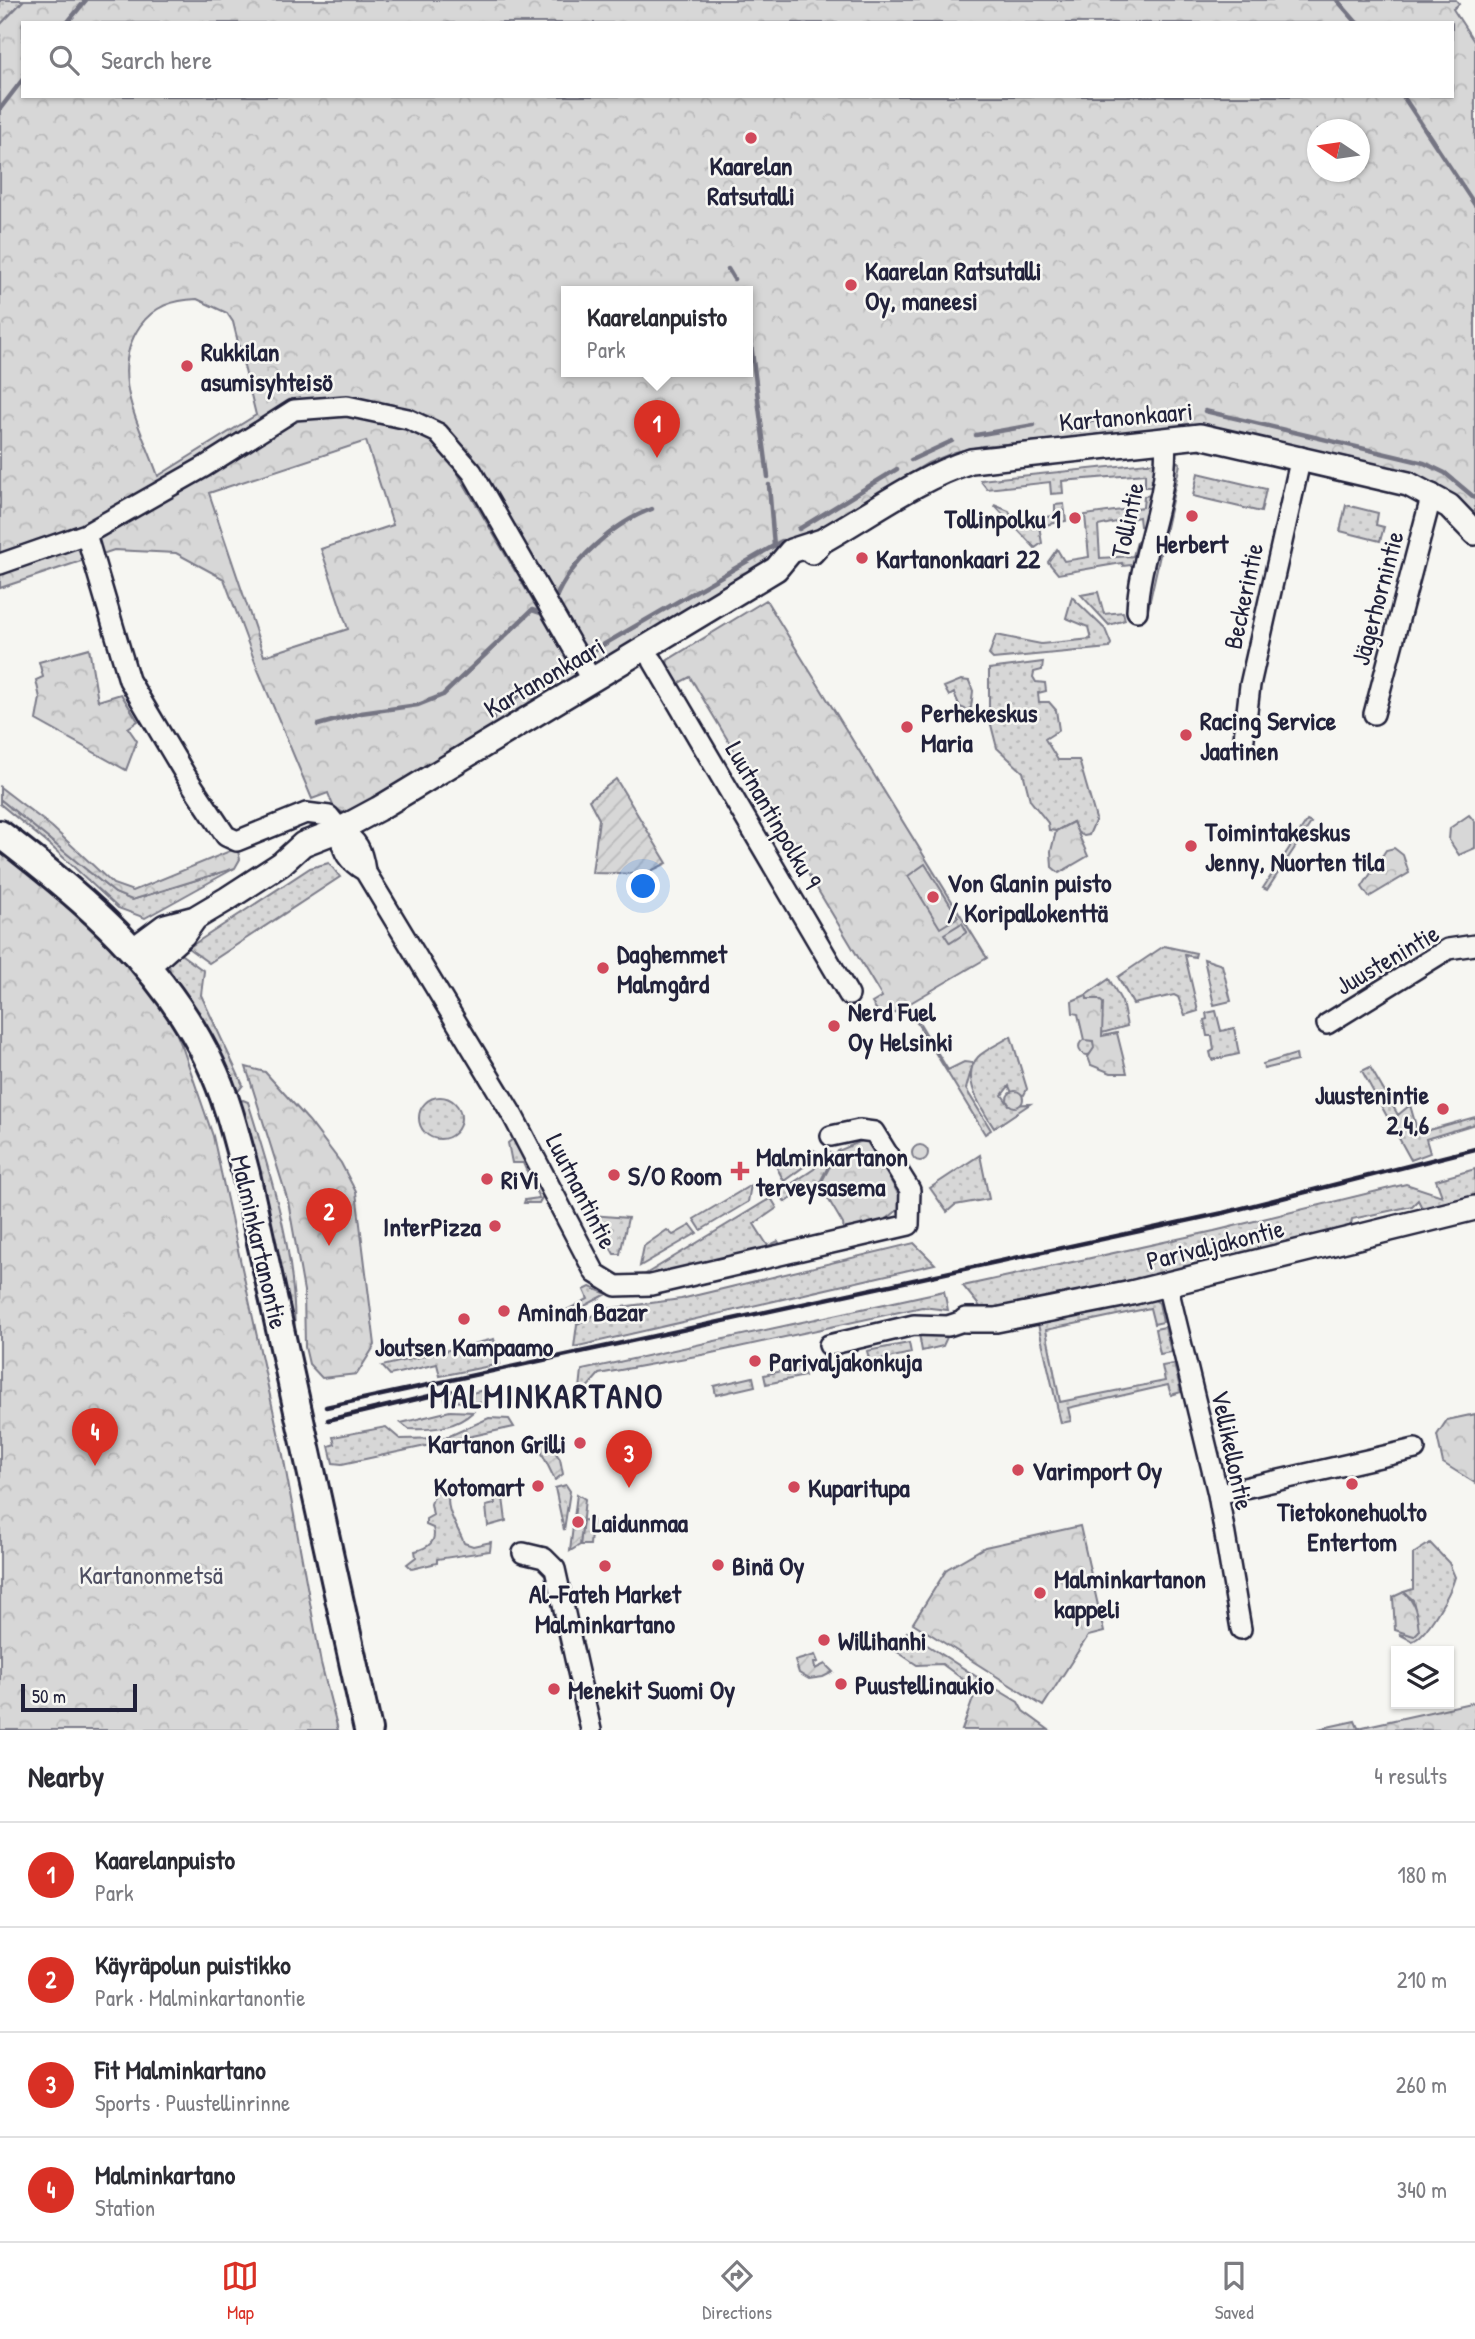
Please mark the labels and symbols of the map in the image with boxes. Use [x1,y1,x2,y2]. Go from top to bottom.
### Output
north arrow [1307,119,1370,182]
marker: Kaarelan Ratsutalli [743,130,759,146]
place label: Kaarelan Ratsutalli [707,148,795,213]
place label: Kaarelan Ratsutalli Oy, maneesi [865,253,1042,319]
marker: Kaarelan Ratsutalli Oy, maneesi [843,277,859,293]
place label: Rukkilan asumisyhteisö [201,334,333,400]
marker: Rukkilan asumisyhteisö [179,358,195,374]
street label: Kartanonkaari [1058,393,1194,439]
pin: 1 [634,400,680,458]
street label: Tollintie [1102,479,1152,561]
place label: Tollinpolku 1 [943,501,1061,537]
marker: Herbert [1184,508,1200,524]
marker: Tollinpolku 1 [1067,510,1083,526]
place label: Herbert [1156,526,1229,561]
street label: Jägerhornintie [1342,527,1412,669]
street label: Beckerintie [1215,540,1271,652]
place label: Kartanonkaari 22 [876,541,1041,576]
marker: Kartanonkaari 22 [854,550,870,566]
street label: Kartanonkaari [477,628,611,726]
place label: Perhekeskus Maria [921,695,1037,760]
place label: Racing Service Jaatinen [1200,703,1337,768]
marker: Perhekeskus Maria [899,719,915,735]
marker: Racing Service Jaatinen [1178,727,1194,743]
street label: Luutnantinpolku 9 [718,735,830,895]
place label: Toimintakeskus Jenny, Nuorten tila [1204,814,1385,880]
marker: Toimintakeskus Jenny, Nuorten tila [1183,838,1199,854]
place label: Von Glanin puisto / Koripallokenttä [947,865,1112,931]
your location [626,869,660,903]
marker: Von Glanin puisto / Koripallokenttä [925,889,941,905]
street label: Juustenintie [1329,915,1445,1003]
place label: Daghemmet Malmgård [617,936,728,1002]
marker: Daghemmet Malmgård [595,960,611,976]
place label: Nerd Fuel Oy Helsinki [848,994,953,1060]
marker: Nerd Fuel Oy Helsinki [826,1018,842,1034]
place label: Juustenintie 2,4,6 [1315,1077,1430,1142]
marker: Juustenintie 2,4,6 [1435,1101,1451,1117]
street label: Luutnantintie [538,1127,626,1255]
place label: Malminkartanon terveysasema [755,1139,908,1205]
street label: Malminkartanontie [223,1152,297,1332]
place label: S/O Room [628,1158,722,1193]
marker: Malminkartanon terveysasema [730,1161,750,1181]
place label: RiVi [501,1162,539,1197]
marker: S/O Room [606,1167,622,1183]
marker: RiVi [479,1171,495,1187]
pin: 2 [306,1188,352,1246]
place label: InterPizza [383,1209,482,1244]
street label: Parivaljakontie [1143,1210,1287,1278]
marker: InterPizza [487,1218,503,1234]
place label: Aminah Bazar [518,1294,649,1329]
marker: Aminah Bazar [496,1303,512,1319]
marker: Joutsen Kampaamo [456,1311,472,1327]
place label: Joutsen Kampaamo [375,1329,554,1365]
place label: Parivaljakonkuja [769,1344,923,1379]
marker: Parivaljakonkuja [747,1353,763,1369]
district label: MALMINKARTANO [430,1374,664,1418]
street label: Vellikellontie [1203,1387,1263,1513]
pin: 4 [72,1408,118,1466]
place label: Kartanon Grilli [428,1426,566,1461]
pin: 3 [606,1430,652,1488]
marker: Kartanon Grilli [572,1435,588,1451]
place label: Varimport Oy [1032,1453,1162,1489]
marker: Varimport Oy [1010,1462,1026,1478]
place label: Kotomart [434,1469,525,1504]
place label: Kuparitupa [808,1470,911,1506]
marker: Tietokonehuolto Entertom [1344,1476,1360,1492]
marker: Kotomart [530,1478,546,1494]
marker: Kuparitupa [786,1479,802,1495]
place label: Tietokonehuolto Entertom [1276,1494,1427,1559]
place label: Laidunmaa [592,1505,689,1540]
marker: Laidunmaa [570,1514,586,1530]
place label: Binä Oy [732,1548,804,1584]
park label: Kartanonmetsä [79,1557,223,1592]
marker: Binä Oy [710,1557,726,1573]
marker: Al-Fateh Market Malminkartano [597,1558,613,1574]
place label: Malminkartanon kappeli [1054,1561,1206,1627]
place label: Al-Fateh Market Malminkartano [529,1576,682,1641]
marker: Malminkartanon kappeli [1032,1585,1048,1601]
place label: Willihanhi [838,1623,926,1658]
marker: Willihanhi [816,1632,832,1648]
place label: Puustellinaukio [855,1667,995,1702]
place label: Menekit Suomi Oy [568,1672,735,1708]
marker: Puustellinaukio [833,1676,849,1692]
scale bar [21,1681,136,1713]
marker: Menekit Suomi Oy [546,1681,562,1697]

